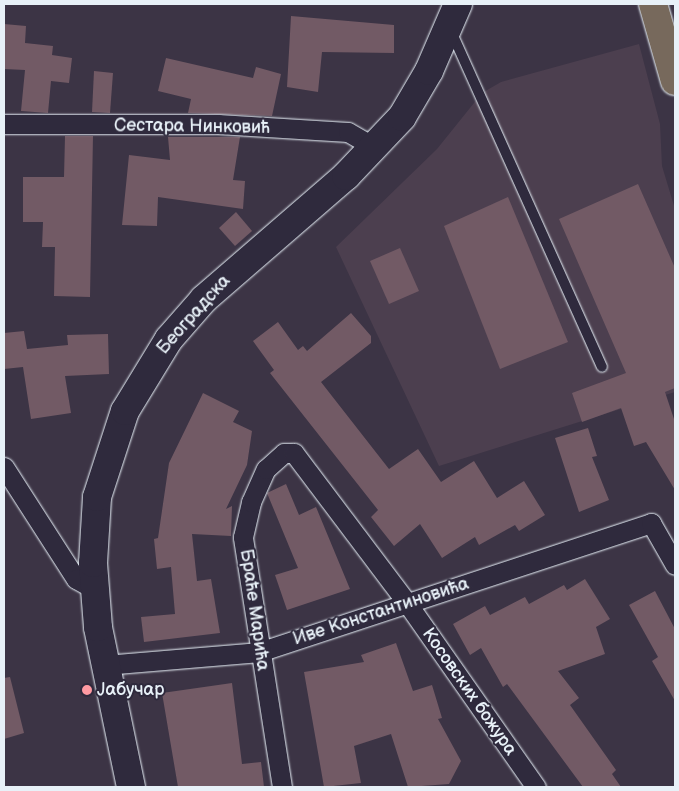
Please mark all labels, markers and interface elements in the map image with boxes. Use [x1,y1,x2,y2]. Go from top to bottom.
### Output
street label: Сестара Нинковић [114,115,270,139]
street label: Београдска [153,271,235,359]
street label: Браће Марића [235,548,273,672]
street label: Иве Константиновића [290,573,472,651]
street label: Косовских божура [417,624,521,760]
place label: Јабучар [97,679,164,701]
marker: Јабучар [81,684,93,696]

